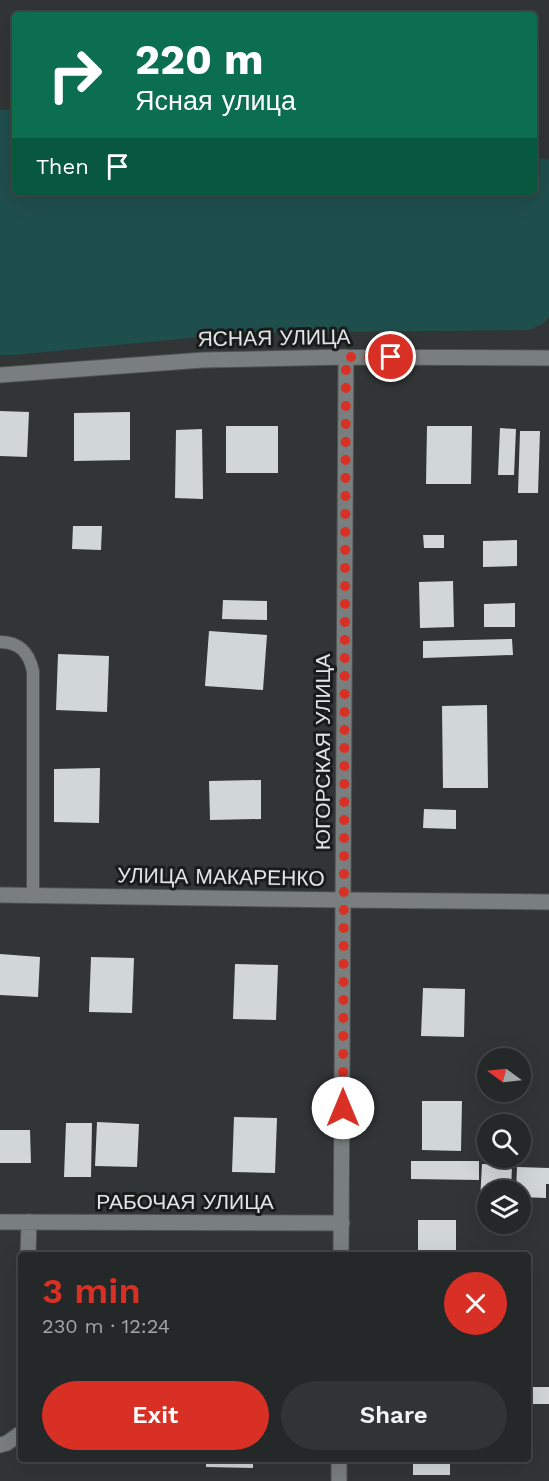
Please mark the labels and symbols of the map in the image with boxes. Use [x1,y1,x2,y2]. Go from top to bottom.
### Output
street label: ЯСНАЯ УЛИЦА [197,324,351,351]
pin [365,331,416,382]
street label: ЮГОРСКАЯ УЛИЦА [310,654,335,850]
street label: УЛИЦА МАКАРЕНКО [117,862,325,891]
north arrow [477,1048,531,1102]
position arrow [311,1076,375,1140]
street label: РАБОЧАЯ УЛИЦА [96,1189,274,1214]

